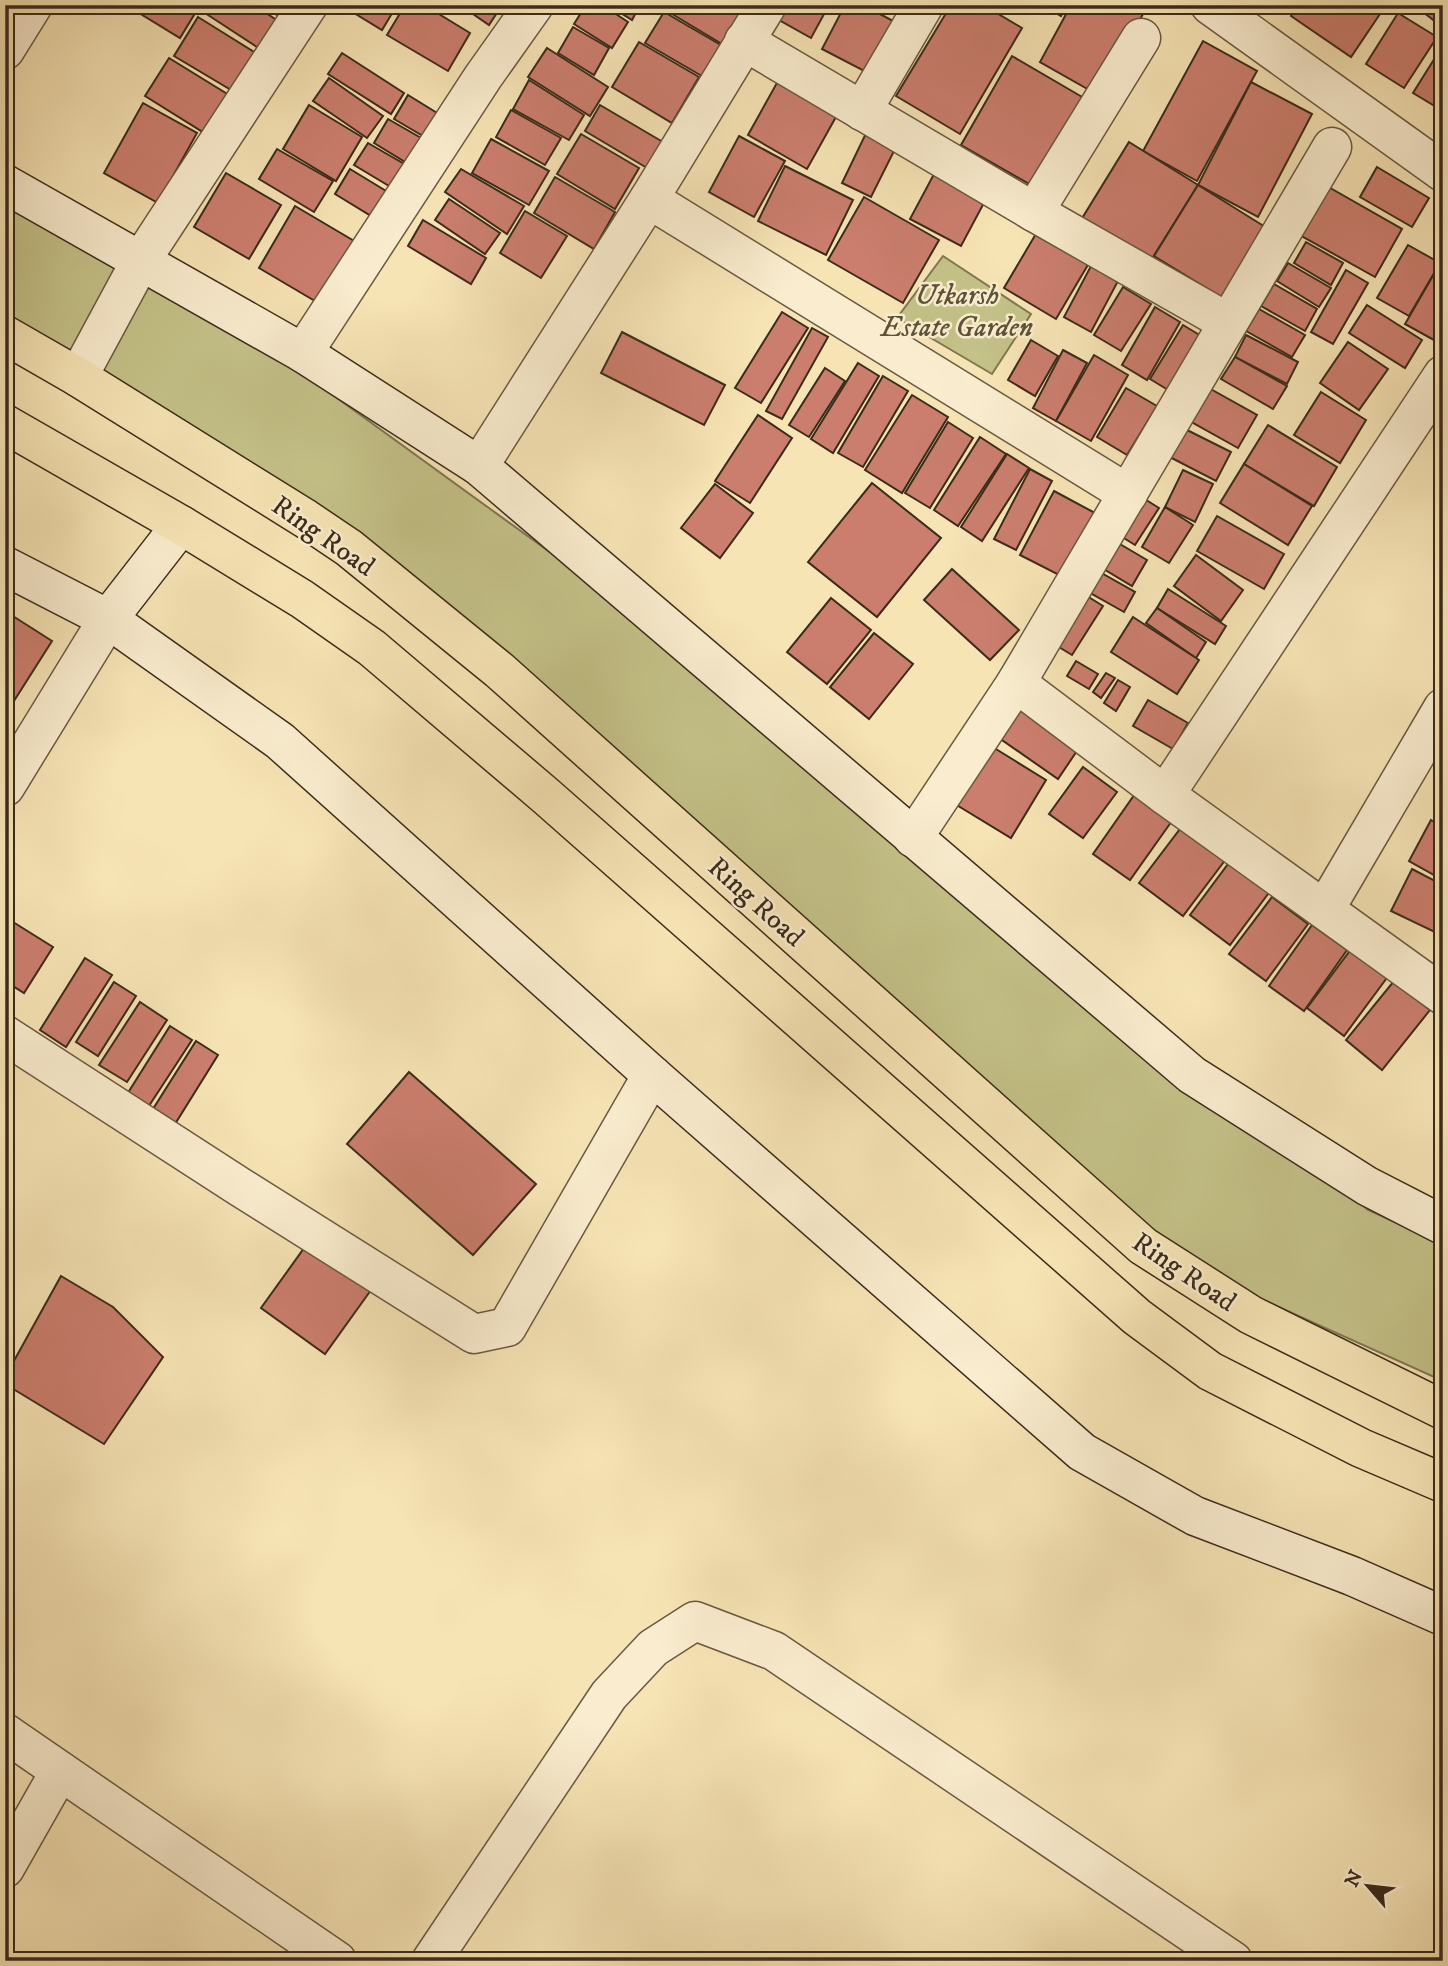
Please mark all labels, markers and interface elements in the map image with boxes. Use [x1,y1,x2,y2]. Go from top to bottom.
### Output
park label: Utkarsh Estate Garden [879,278,1033,345]
street label: Ring Road [265,488,382,584]
street label: Ring Road [700,850,812,955]
street label: Ring Road [1125,1225,1243,1320]
north arrow [1332,1850,1402,1920]
text: N [1340,1866,1368,1891]

